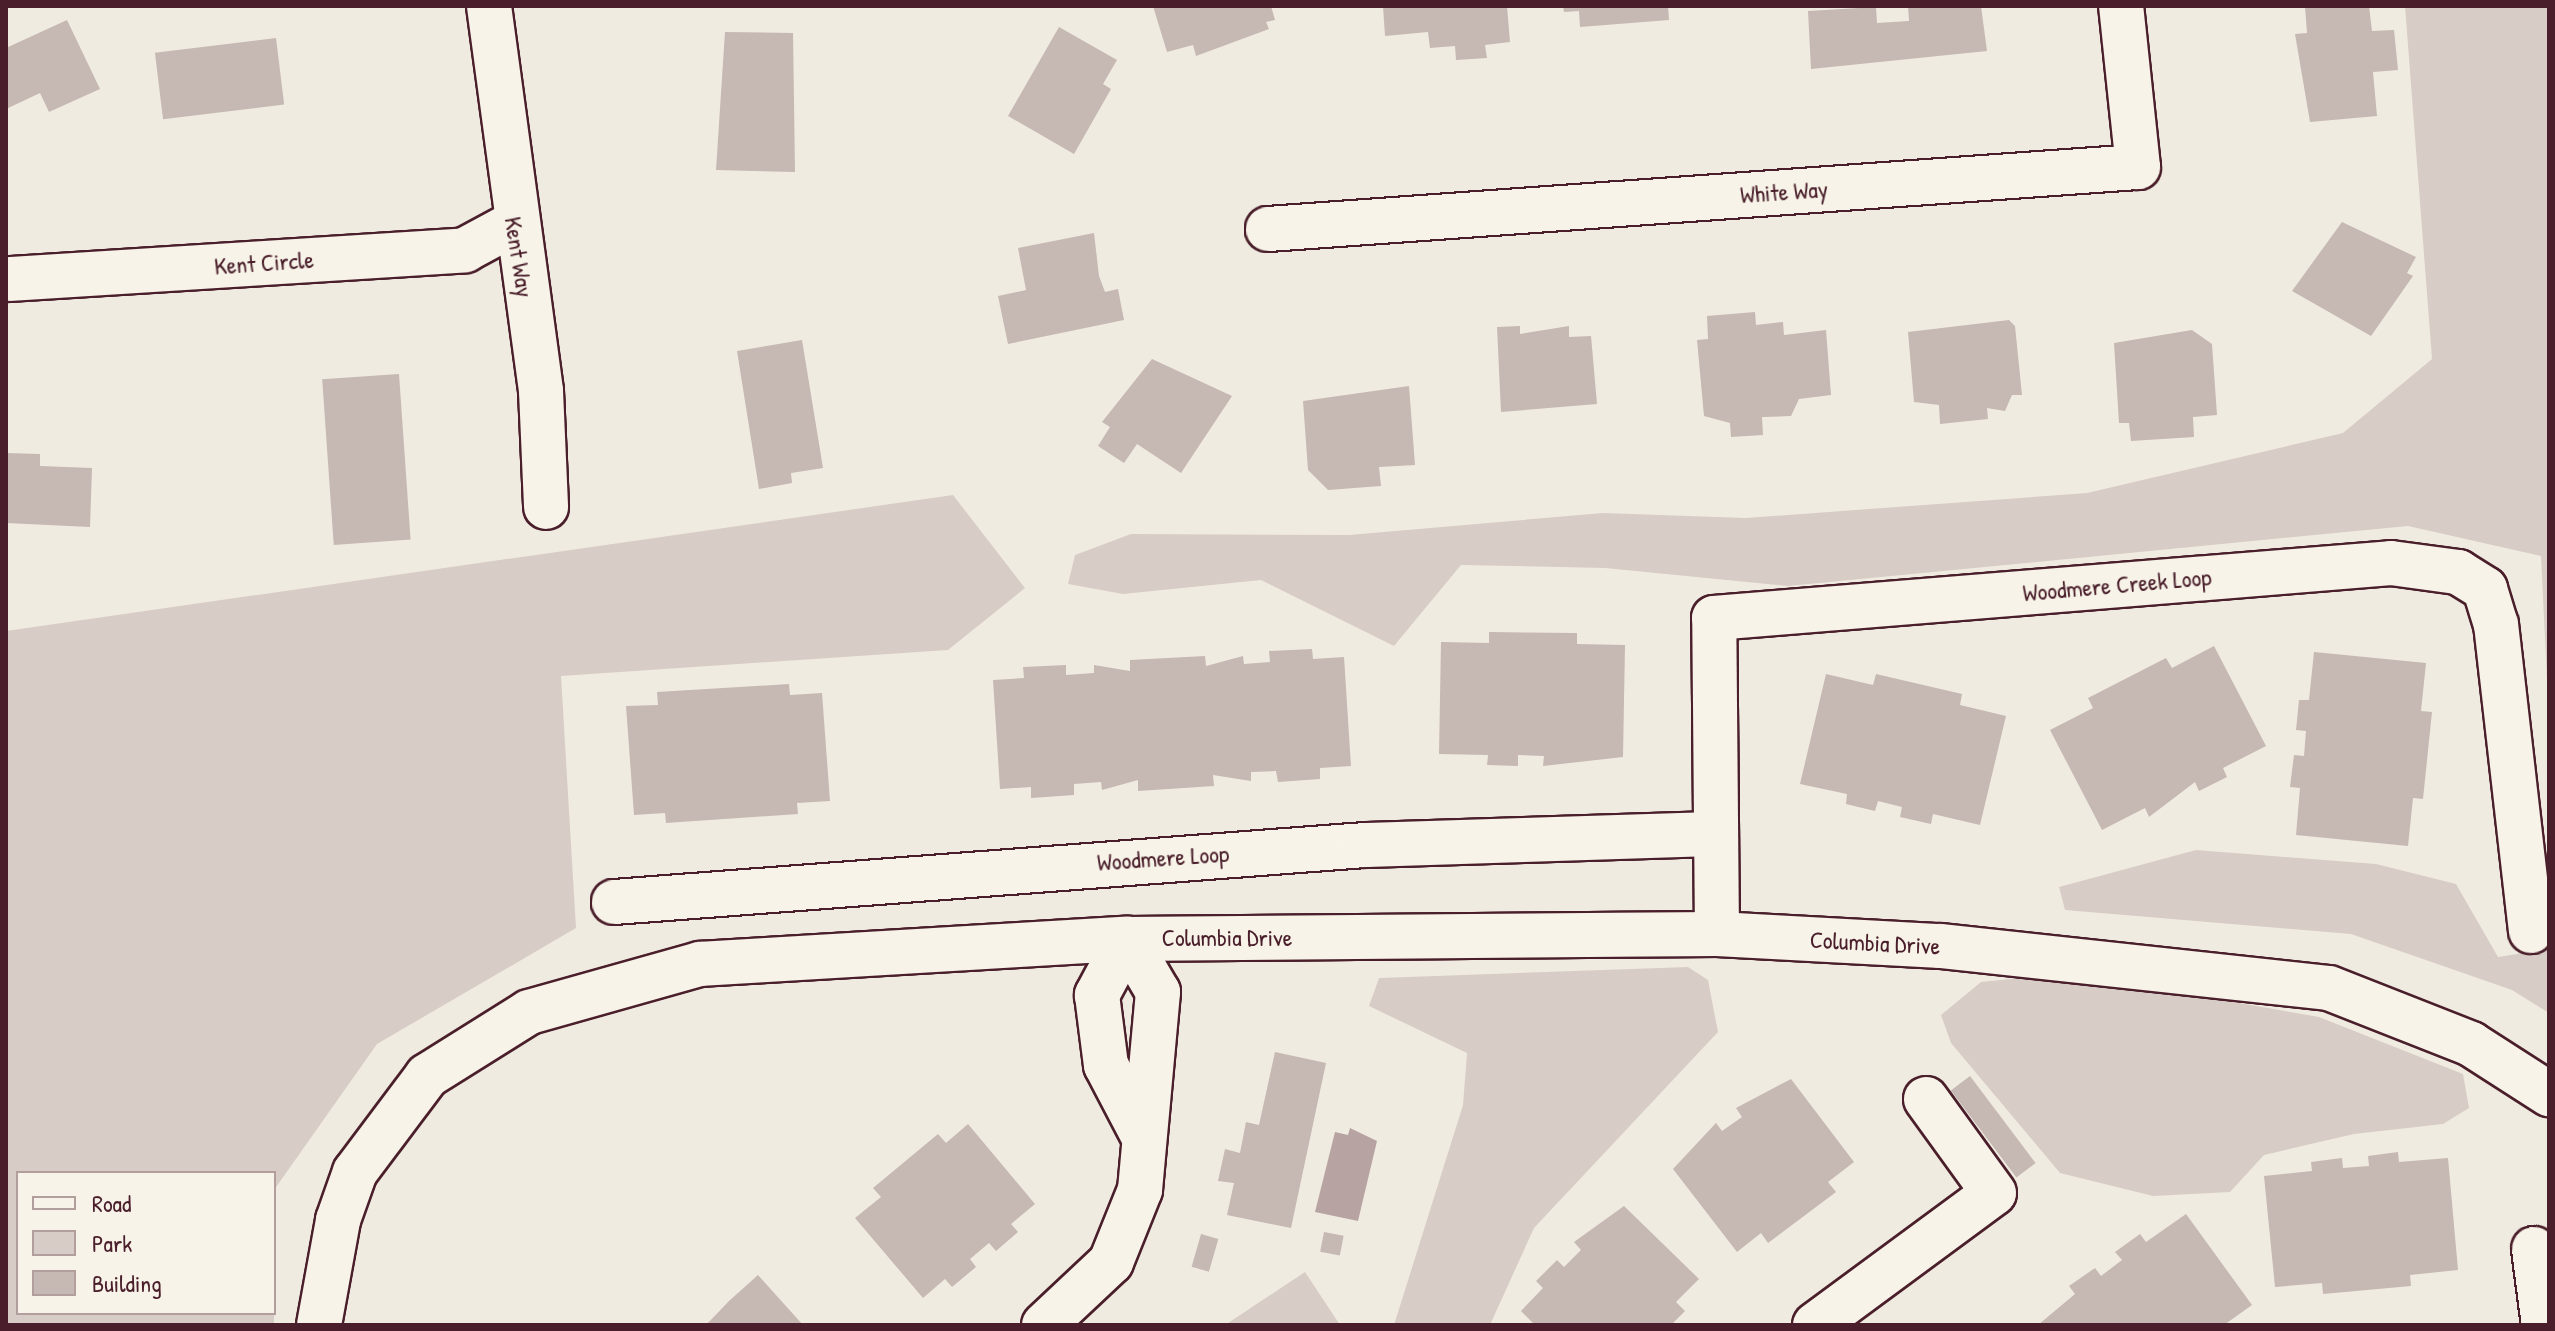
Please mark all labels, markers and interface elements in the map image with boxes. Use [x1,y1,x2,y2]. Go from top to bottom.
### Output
street label: White Way [1739,175,1829,209]
street label: Kent Way [498,215,540,299]
street label: Kent Circle [213,245,315,281]
street label: Woodmere Creek Loop [2022,562,2212,608]
street label: Woodmere Loop [1096,839,1230,877]
street label: Columbia Drive [1162,924,1292,952]
street label: Columbia Drive [1809,925,1941,961]
legend [16,1171,276,1315]
text: Road [92,1187,131,1219]
text: Park [92,1227,132,1259]
text: Building [92,1267,162,1299]

